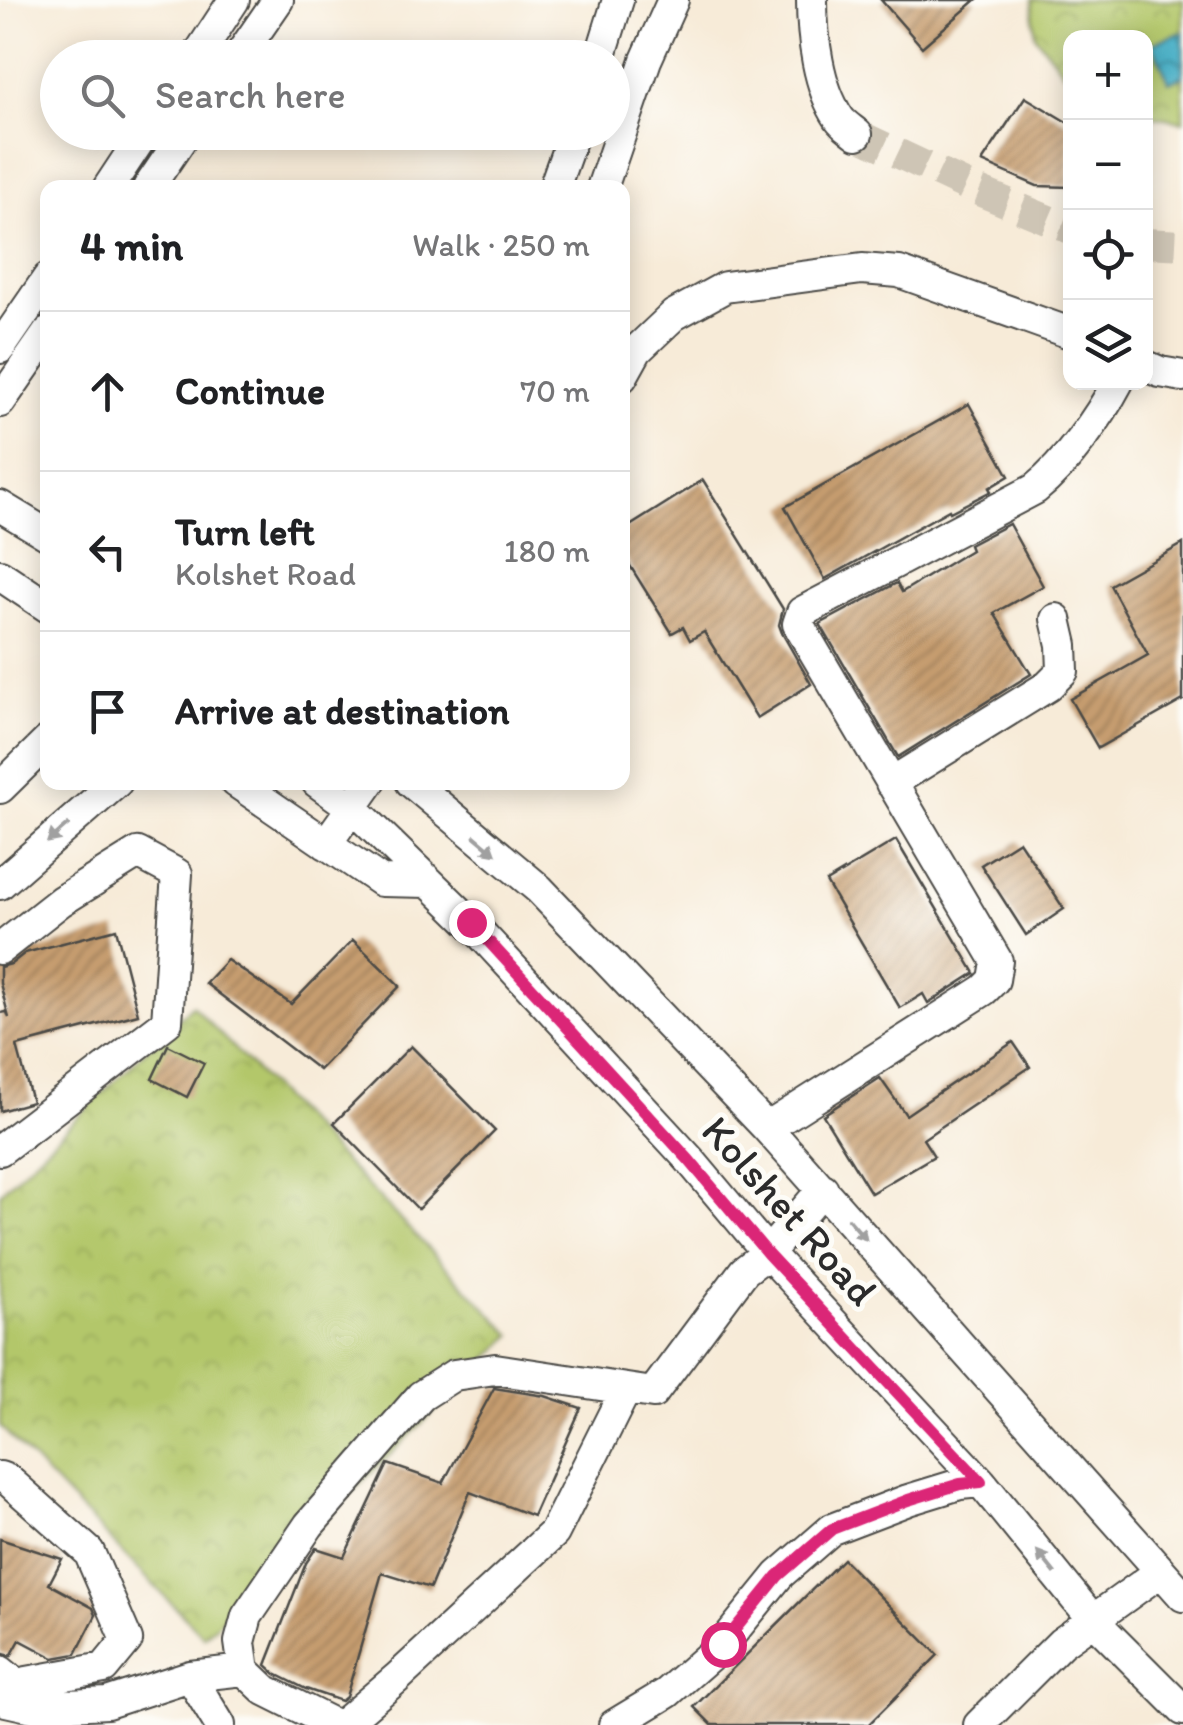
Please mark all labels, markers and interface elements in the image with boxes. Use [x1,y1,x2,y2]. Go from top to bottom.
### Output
map controls [1063,30,1153,390]
button: + [1063,30,1153,120]
search box [40,40,630,150]
icon: search [75,68,130,123]
text: Search here [155,72,346,118]
button: − [1063,120,1153,210]
button: locate [1063,210,1153,300]
text: 4 min [80,220,183,271]
text: Walk · 250 m [412,226,590,264]
button: layers [1063,300,1153,390]
icon: ahead [80,364,135,419]
text: Continue [175,368,325,414]
text: 70 m [520,372,590,410]
text: Turn left [175,509,315,555]
icon: left [80,524,135,579]
text: 180 m [504,532,590,570]
text: Kolshet Road [175,555,356,593]
icon: arrive [80,684,135,739]
text: Arrive at destination [175,688,510,734]
one-way arrow [46,822,71,844]
one-way arrow [473,834,498,855]
route end [449,900,495,946]
street label: Kolshet Road [691,1105,888,1316]
one-way arrow [846,1216,868,1241]
one-way arrow [1036,1549,1057,1574]
route start [701,1622,747,1668]

